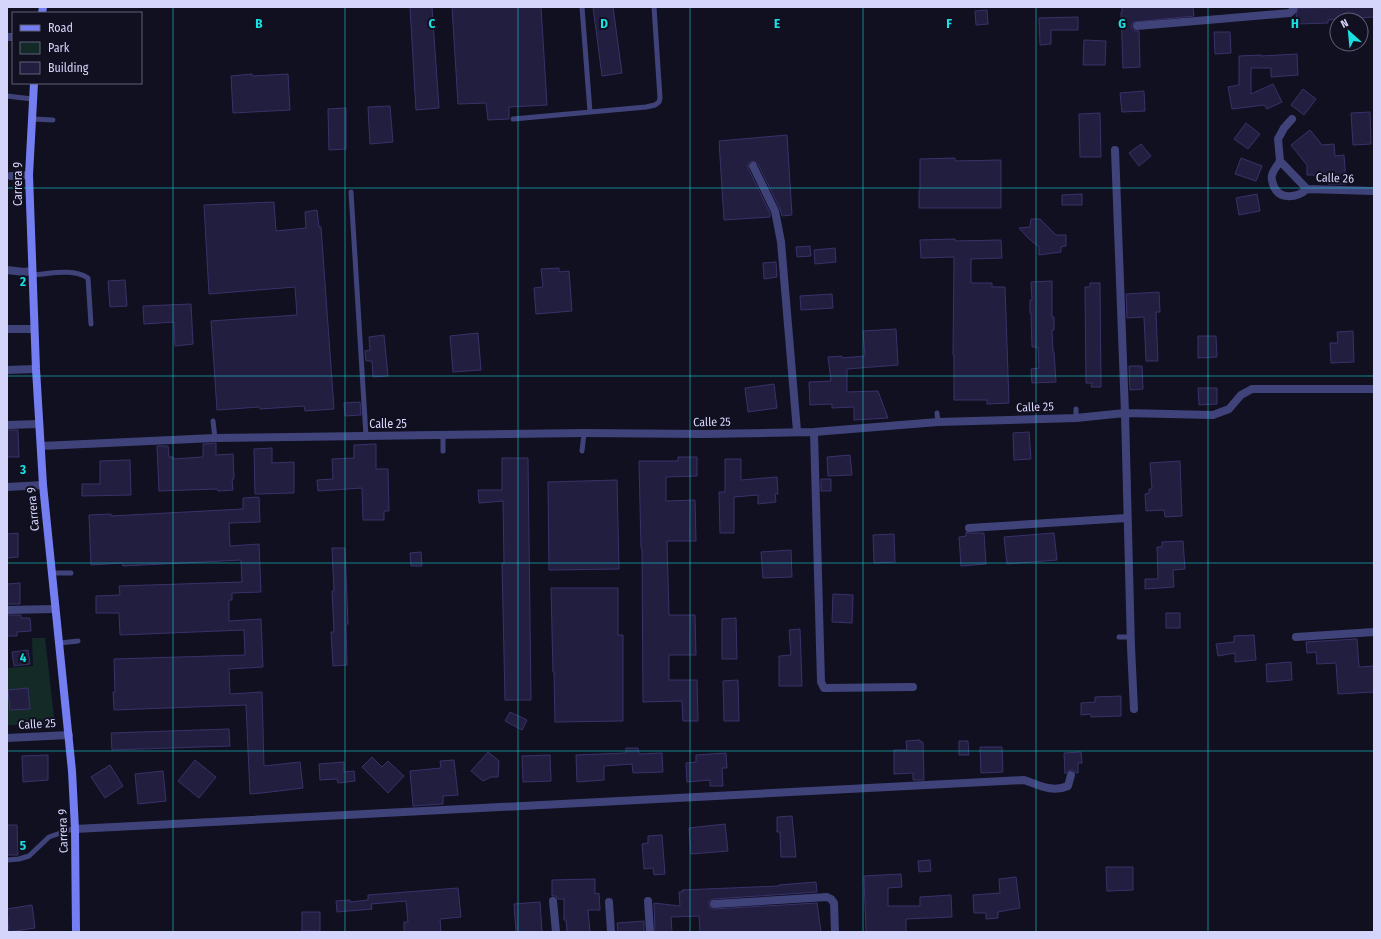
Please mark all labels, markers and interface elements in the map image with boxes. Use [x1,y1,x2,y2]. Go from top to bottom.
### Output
legend [12,12,142,84]
north arrow [1329,12,1369,52]
text: B [255,16,263,31]
text: C [429,16,436,31]
text: D [600,16,608,31]
text: E [774,16,780,31]
text: F [946,16,952,31]
text: G [1118,16,1126,31]
text: H [1291,16,1299,31]
text: N [1339,16,1351,31]
text: Road [48,21,73,35]
text: Park [48,41,70,55]
text: Building [48,61,89,75]
street label: Carrera 9 [11,162,25,206]
street label: Calle 26 [1316,170,1354,186]
text: 2 [19,274,26,289]
street label: Calle 25 [1016,399,1055,415]
street label: Calle 25 [693,415,731,429]
street label: Calle 25 [369,417,407,431]
text: 3 [19,462,26,477]
street label: Carrera 9 [24,486,42,532]
text: 4 [20,650,27,665]
street label: Calle 25 [18,716,57,732]
street label: Carrera 9 [55,809,71,853]
text: 5 [20,838,26,853]

